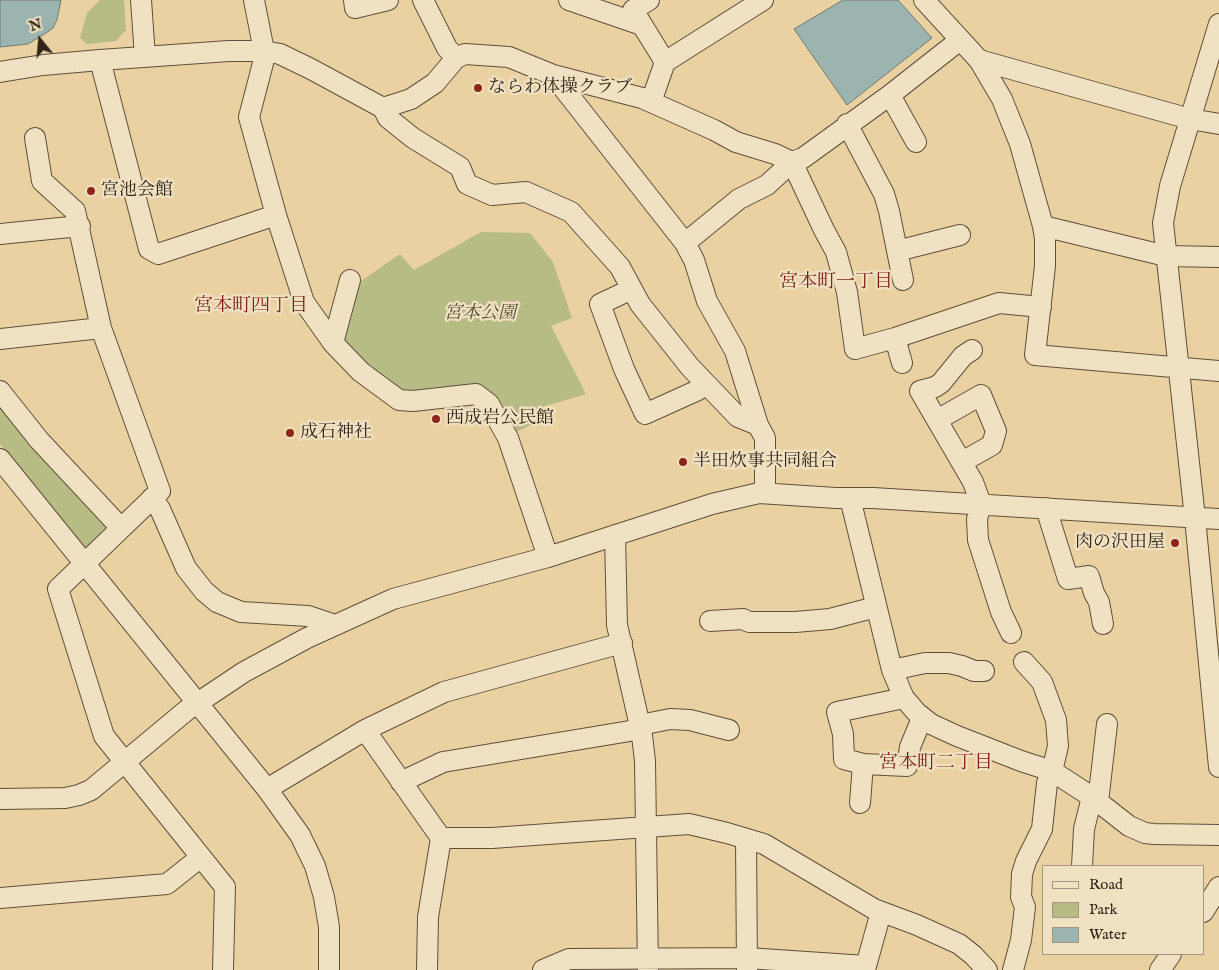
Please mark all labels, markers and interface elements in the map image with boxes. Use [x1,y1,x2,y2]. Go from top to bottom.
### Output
north arrow [15,15,65,65]
text: N [27,15,44,36]
place label: ならわ体操クラブ [488,77,632,99]
marker: ならわ体操クラブ [472,82,484,94]
place label: 宮池会館 [101,180,173,202]
marker: 宮池会館 [85,185,97,197]
district label: 宮本町一丁目 [779,272,893,294]
district label: 宮本町四丁目 [194,296,308,318]
park label: 宮本公園 [444,303,516,325]
place label: 西成岩公民館 [446,408,554,430]
marker: 西成岩公民館 [430,413,442,425]
place label: 成石神社 [300,422,372,444]
marker: 成石神社 [284,427,296,439]
place label: 半田炊事共同組合 [693,451,837,473]
marker: 半田炊事共同組合 [677,456,689,468]
place label: 肉の沢田屋 [1075,532,1165,554]
marker: 肉の沢田屋 [1169,537,1181,549]
district label: 宮本町二丁目 [879,753,993,775]
legend [1042,865,1204,955]
text: Road [1089,875,1123,894]
text: Park [1089,900,1118,919]
text: Water [1089,925,1126,944]

